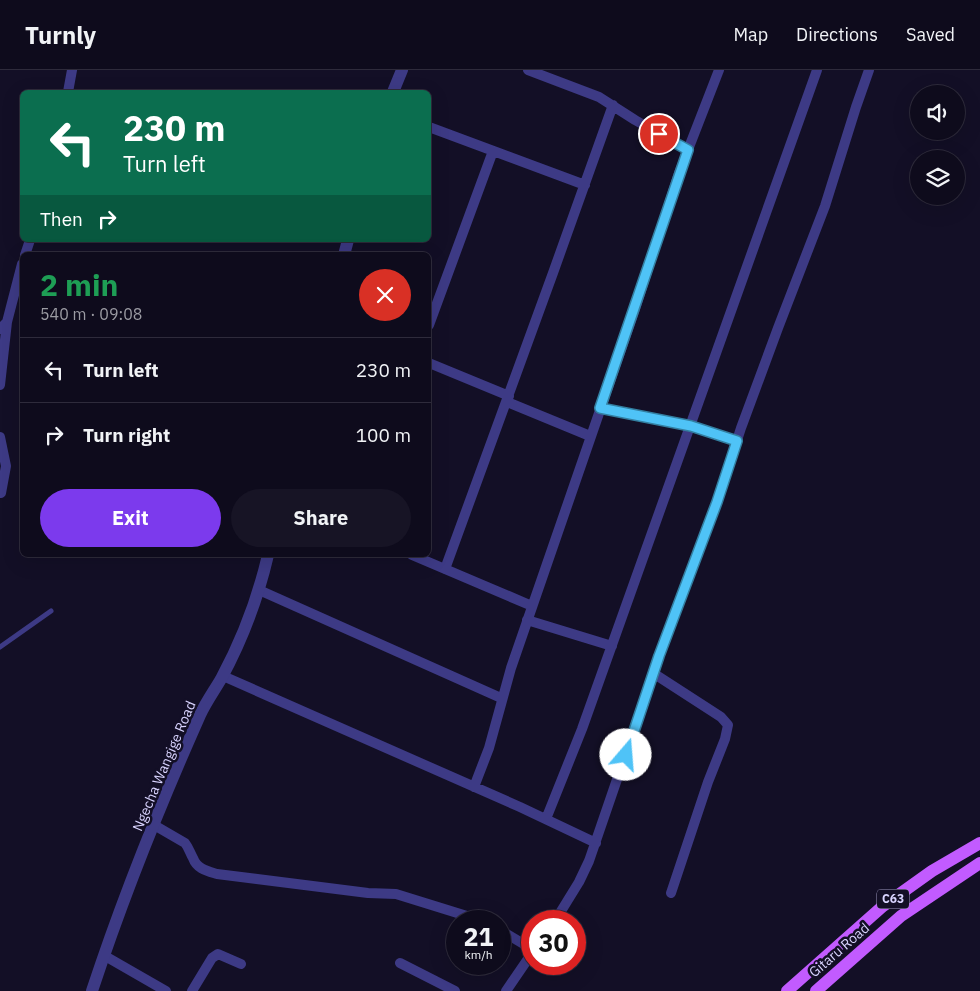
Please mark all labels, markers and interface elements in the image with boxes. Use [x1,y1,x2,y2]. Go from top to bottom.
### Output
text: Turnly [25,19,96,51]
text: Map [733,23,768,46]
text: Directions [796,23,878,46]
text: Saved [906,23,955,46]
map controls [910,85,965,205]
button: sound [910,85,965,140]
text: 230 m [123,105,226,151]
icon: left [40,110,105,175]
pin [638,113,680,155]
icon: arrive [645,120,673,148]
text: Turn left [123,149,206,178]
button: layers [910,150,965,205]
icon: right [93,205,121,233]
text: Then [40,207,83,231]
text: 2 min [40,265,118,304]
button: close [359,269,411,321]
text: 540 m · 09:08 [40,304,142,324]
icon: left [40,356,68,384]
text: Turn left [83,358,159,382]
text: 230 m [356,358,411,382]
icon: right [40,421,68,449]
text: Turn right [83,423,170,447]
text: 100 m [356,423,411,447]
button: Exit [40,489,221,547]
button: Share [231,489,411,547]
street label: Ngecha Wangige Road [128,698,200,834]
position arrow [599,728,651,780]
road number: C63 [877,890,909,909]
speed limit sign: 30 [521,910,586,975]
street label: Gitaru Road [805,919,873,981]
text: 21 [463,920,494,953]
text: km/h [464,947,493,962]

